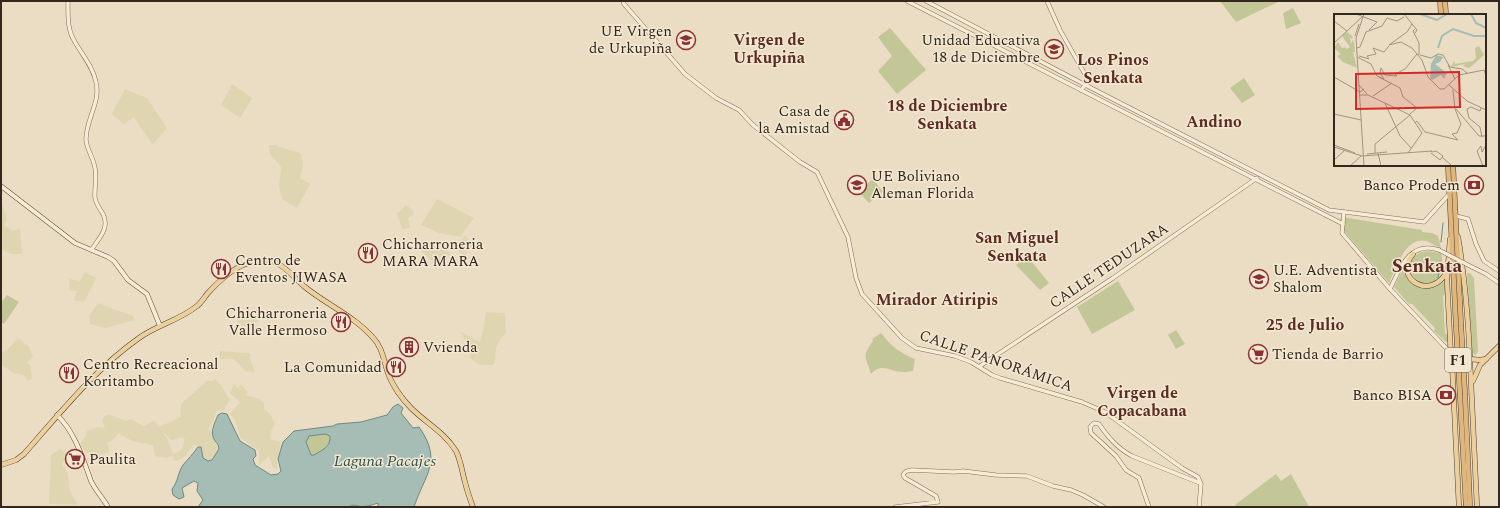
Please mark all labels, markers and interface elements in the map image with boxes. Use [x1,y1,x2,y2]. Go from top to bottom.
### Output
inset map [1334,14,1486,166]
place label: UE Virgen de Urkupiña [589,20,673,60]
district label: Virgen de Urkupiña [733,28,806,70]
school or university icon: UE Virgen de Urkupiña [675,29,697,51]
place label: Unidad Educativa 18 de Diciembre [921,29,1041,69]
school or university icon: Unidad Educativa 18 de Diciembre [1043,38,1065,60]
district label: Los Pinos Senkata [1077,48,1149,90]
district label: 18 de Diciembre Senkata [887,94,1007,136]
place label: Casa de la Amistad [758,100,830,140]
public building icon: Casa de la Amistad [833,109,855,131]
district label: Andino [1186,110,1242,134]
place label: UE Boliviano Aleman Florida [871,165,975,205]
school or university icon: UE Boliviano Aleman Florida [846,174,868,196]
place label: Banco Prodem [1363,174,1460,197]
bank icon: Banco Prodem [1463,174,1485,196]
street label: CALLE TEDUZARA [1045,217,1173,315]
district label: San Miguel Senkata [975,226,1059,268]
place label: Chicharroneria MARA MARA [382,233,484,273]
restaurant icon: Chicharroneria MARA MARA [357,242,379,264]
place label: Centro de Eventos JIWASA [235,249,348,289]
district label: Senkata [1392,252,1462,281]
restaurant icon: Centro de Eventos JIWASA [210,258,232,280]
place label: U.E. Adventista Shalom [1273,259,1378,299]
school or university icon: U.E. Adventista Shalom [1248,268,1270,290]
district label: Mirador Atiripis [876,288,998,312]
place label: Chicharroneria Valle Hermoso [226,302,328,342]
restaurant icon: Chicharroneria Valle Hermoso [330,311,352,333]
district label: 25 de Julio [1266,313,1345,337]
street label: CALLE PANORÁMICA [916,324,1076,398]
building icon: Vvienda [398,336,420,358]
place label: Vvienda [423,336,478,359]
supermarket icon: Tienda de Barrio [1247,343,1269,365]
place label: Tienda de Barrio [1272,343,1384,366]
road number: F1 [1445,348,1471,372]
place label: Centro Recreacional Koritambo [83,353,218,393]
place label: La Comunidad [284,356,382,379]
restaurant icon: La Comunidad [385,356,407,378]
restaurant icon: Centro Recreacional Koritambo [58,362,80,384]
district label: Virgen de Copacabana [1097,381,1187,423]
place label: Banco BISA [1352,384,1432,407]
bank icon: Banco BISA [1435,384,1457,406]
supermarket icon: Paulita [64,448,86,470]
place label: Paulita [89,448,136,471]
water label: Laguna Pacajes [334,449,437,473]

